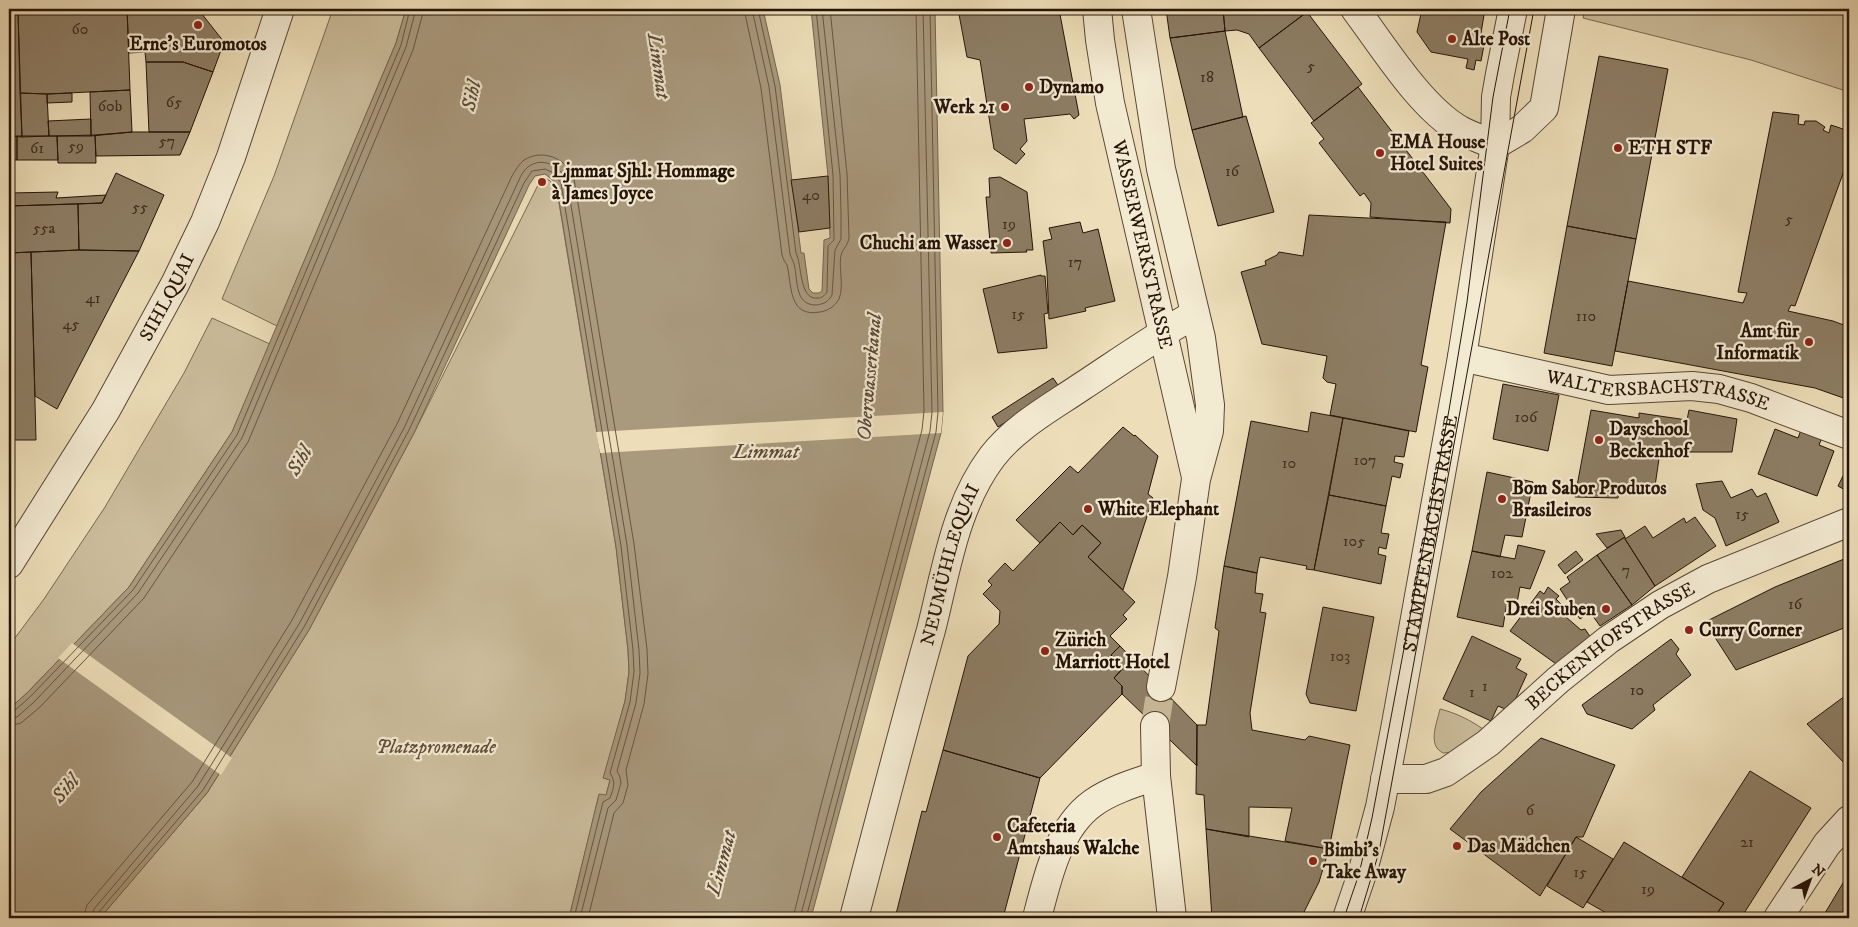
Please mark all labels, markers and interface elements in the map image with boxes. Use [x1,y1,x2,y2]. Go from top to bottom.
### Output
house number: 60 [72,19,88,39]
marker: Erne's Euromotos [192,19,204,31]
place label: Alte Post [1461,28,1531,51]
water label: Limmat [641,31,675,102]
place label: Erne's Euromotos [129,33,267,56]
marker: Alte Post [1446,33,1458,45]
house number: 5 [1307,56,1315,76]
house number: 18 [1200,67,1214,87]
place label: Dynamo [1039,76,1104,99]
water label: Sihl [456,77,488,114]
marker: Dynamo [1023,81,1035,93]
house number: 65 [166,92,182,112]
house number: 60b [98,96,122,116]
place label: Werk 21 [933,96,995,119]
marker: Werk 21 [999,101,1011,113]
house number: 57 [159,131,175,151]
place label: EMA House Hotel Suites [1390,131,1485,176]
house number: 59 [68,136,84,156]
street label: WASSERWERKSTRASSE [1107,137,1178,351]
place label: ETH STF [1628,137,1712,160]
house number: 61 [30,138,44,158]
marker: ETH STF [1612,142,1624,154]
marker: EMA House Hotel Suites [1374,147,1386,159]
place label: Ljmmat Sjhl: Hommage à James Joyce [552,160,735,205]
house number: 16 [1225,161,1240,181]
marker: Ljmmat Sjhl: Hommage à James Joyce [536,176,548,188]
house number: 40 [802,185,820,205]
house number: 55 [132,197,148,217]
house number: 5 [1785,209,1793,229]
house number: 19 [1002,214,1016,234]
house number: 55a [33,218,56,238]
place label: Chuchi am Wasser [860,232,998,255]
marker: Chuchi am Wasser [1001,237,1013,249]
street label: SIHLQUAI [134,250,199,345]
house number: 17 [1068,252,1082,272]
house number: 41 [85,288,101,308]
house number: 15 [1011,304,1025,324]
house number: 110 [1576,306,1596,326]
water label: Oberwasserkanal [852,311,888,442]
house number: 45 [62,314,80,334]
place label: Amt für Informatik [1716,320,1800,365]
marker: Amt für Informatik [1803,336,1815,348]
street label: WALTERSBACHSTRASSE [1543,365,1773,416]
house number: 106 [1515,407,1538,427]
street label: STAMPFENBACHSTRASSE [1398,413,1463,654]
place label: Dayschool Beckenhof [1609,418,1693,463]
marker: Dayschool Beckenhof [1593,434,1605,446]
water label: Sihl [281,440,319,481]
water label: Limmat [732,440,801,465]
house number: 107 [1354,450,1376,470]
house number: 10 [1282,453,1296,473]
place label: Bom Sabor Produtos Brasileiros [1512,477,1667,522]
street label: NEUMÜHLEQUAI [916,480,985,648]
marker: Bom Sabor Produtos Brasileiros [1496,493,1508,505]
place label: White Elephant [1097,498,1220,521]
marker: White Elephant [1082,503,1094,515]
house number: 15 [1735,504,1749,524]
house number: 105 [1343,531,1365,551]
house number: 7 [1622,560,1630,580]
house number: 102 [1491,563,1513,583]
street label: BECKENHOFSTRASSE [1521,577,1699,715]
house number: 16 [1788,594,1803,614]
place label: Drei Stuben [1506,598,1597,621]
marker: Drei Stuben [1600,603,1612,615]
place label: Curry Corner [1699,619,1803,642]
marker: Curry Corner [1683,624,1695,636]
place label: Zürich Marriott Hotel [1055,629,1170,674]
marker: Zürich Marriott Hotel [1039,645,1051,657]
house number: 103 [1330,646,1350,666]
house number: 1 [1482,676,1488,696]
house number: 10 [1630,680,1644,700]
house number: 1 [1469,682,1475,702]
park label: Platzpromenade [376,736,496,760]
water label: Sihl [46,768,86,809]
house number: 6 [1526,800,1535,820]
place label: Cafeteria Amtshaus Walche [1006,815,1139,860]
water label: Limmat [701,826,743,899]
marker: Cafeteria Amtshaus Walche [991,831,1003,843]
house number: 21 [1740,832,1754,852]
place label: Das Mädchen [1467,835,1572,858]
place label: Bimbi's Take Away [1322,839,1407,884]
marker: Das Mädchen [1451,840,1463,852]
north arrow [1786,854,1836,904]
marker: Bimbi's Take Away [1307,855,1319,867]
text: N [1808,860,1828,882]
house number: 15 [1573,862,1587,882]
house number: 19 [1641,879,1655,899]

